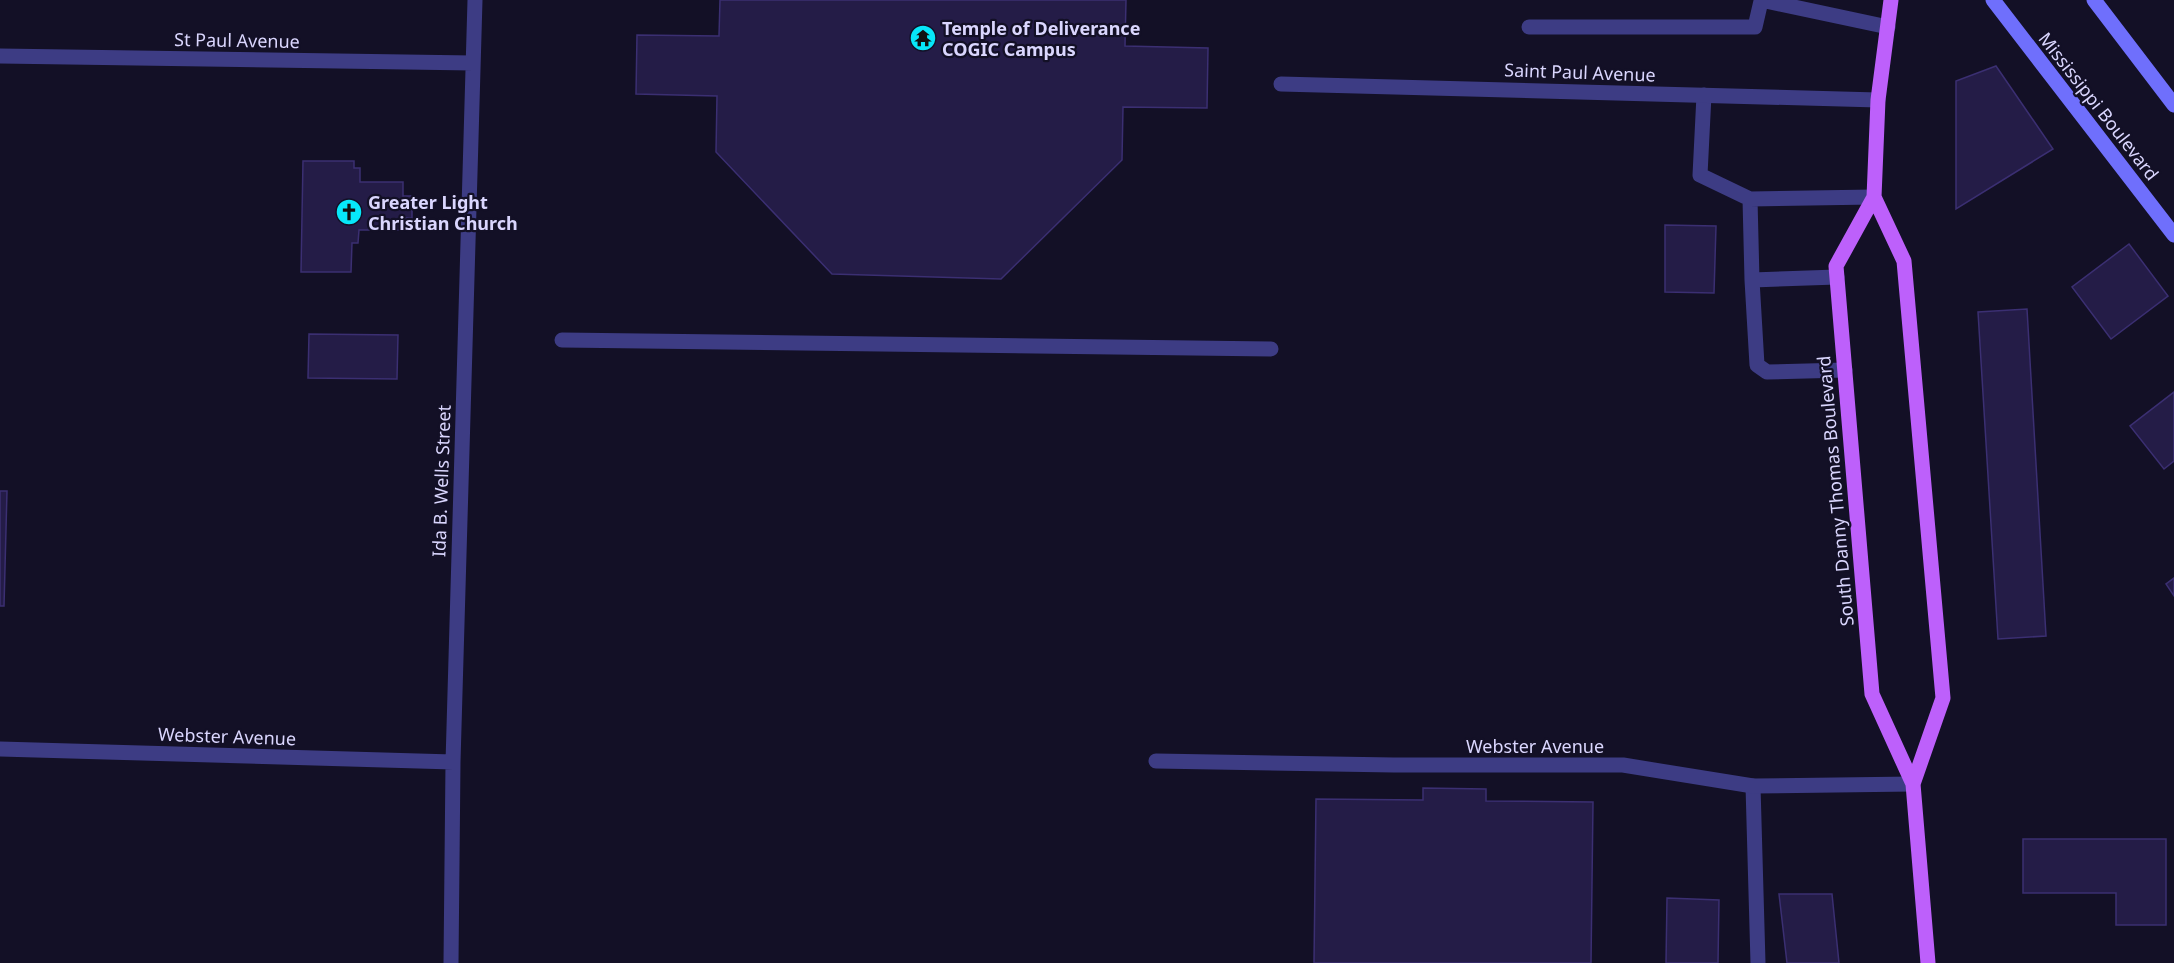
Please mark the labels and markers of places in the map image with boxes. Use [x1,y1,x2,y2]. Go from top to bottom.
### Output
place label: Temple of Deliverance COGIC Campus [942,16,1140,61]
temple icon: Temple of Deliverance COGIC Campus [908,23,938,53]
place label: Greater Light Christian Church [368,190,518,235]
church icon: Greater Light Christian Church [334,197,364,227]

